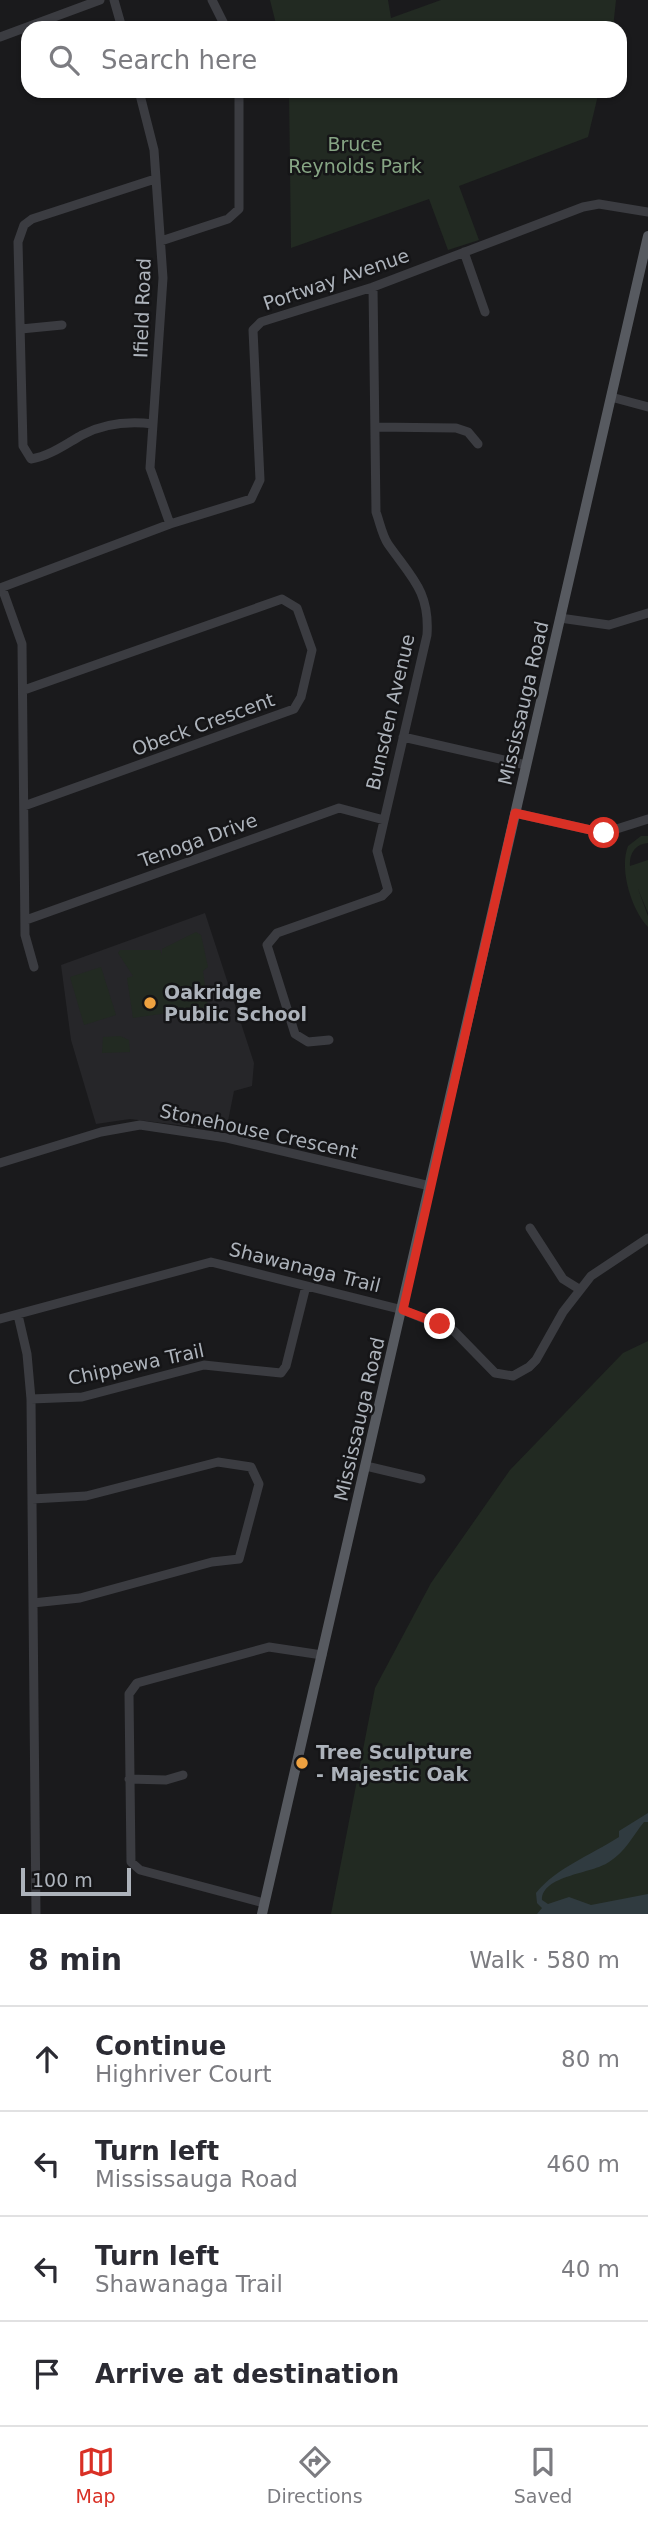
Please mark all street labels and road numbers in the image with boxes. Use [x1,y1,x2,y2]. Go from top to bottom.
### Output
street label: Portway Avenue [260,244,412,314]
street label: Ifield Road [129,257,155,359]
street label: Mississauga Road [493,619,553,787]
street label: Bunsden Avenue [361,632,419,792]
street label: Obeck Crescent [129,688,277,760]
street label: Tenoga Drive [135,808,260,872]
street label: Stonehouse Crescent [158,1099,360,1163]
street label: Shawanaga Trail [227,1238,383,1296]
street label: Mississauga Road [329,1335,389,1503]
street label: Chippewa Trail [66,1339,206,1389]

